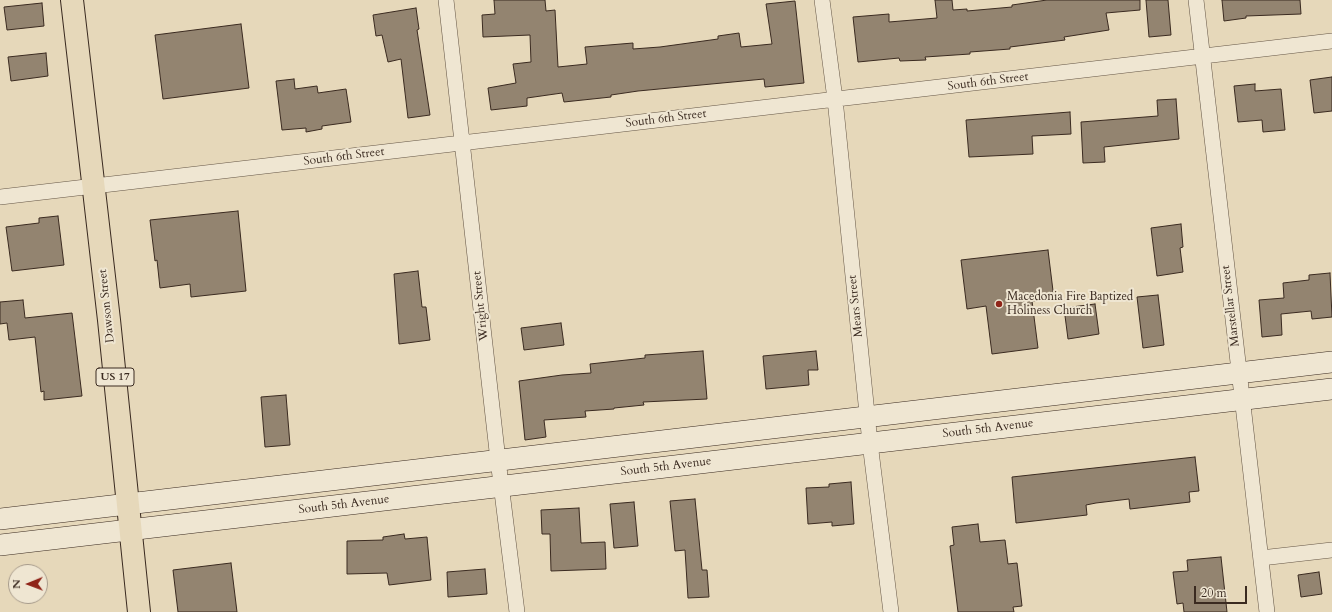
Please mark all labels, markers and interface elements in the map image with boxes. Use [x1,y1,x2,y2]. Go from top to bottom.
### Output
street label: South 6th Street [947,70,1029,94]
street label: South 6th Street [625,107,707,131]
street label: South 6th Street [303,145,385,169]
street label: Marstellar Street [1219,264,1243,348]
street label: Dawson Street [96,268,118,344]
street label: Wright Street [470,270,492,342]
street label: Mears Street [846,274,866,338]
place label: Macedonia Fire Baptized Holiness Church [1007,290,1133,318]
marker: Macedonia Fire Baptized Holiness Church [994,299,1004,309]
road number: US 17 [96,368,134,386]
street label: South 5th Avenue [942,416,1034,442]
street label: South 5th Avenue [620,454,712,480]
street label: South 5th Avenue [298,492,390,518]
north arrow [8,564,48,604]
scale bar [1196,578,1249,604]
text: N [9,579,24,589]
text: 20 m [1201,585,1227,601]

